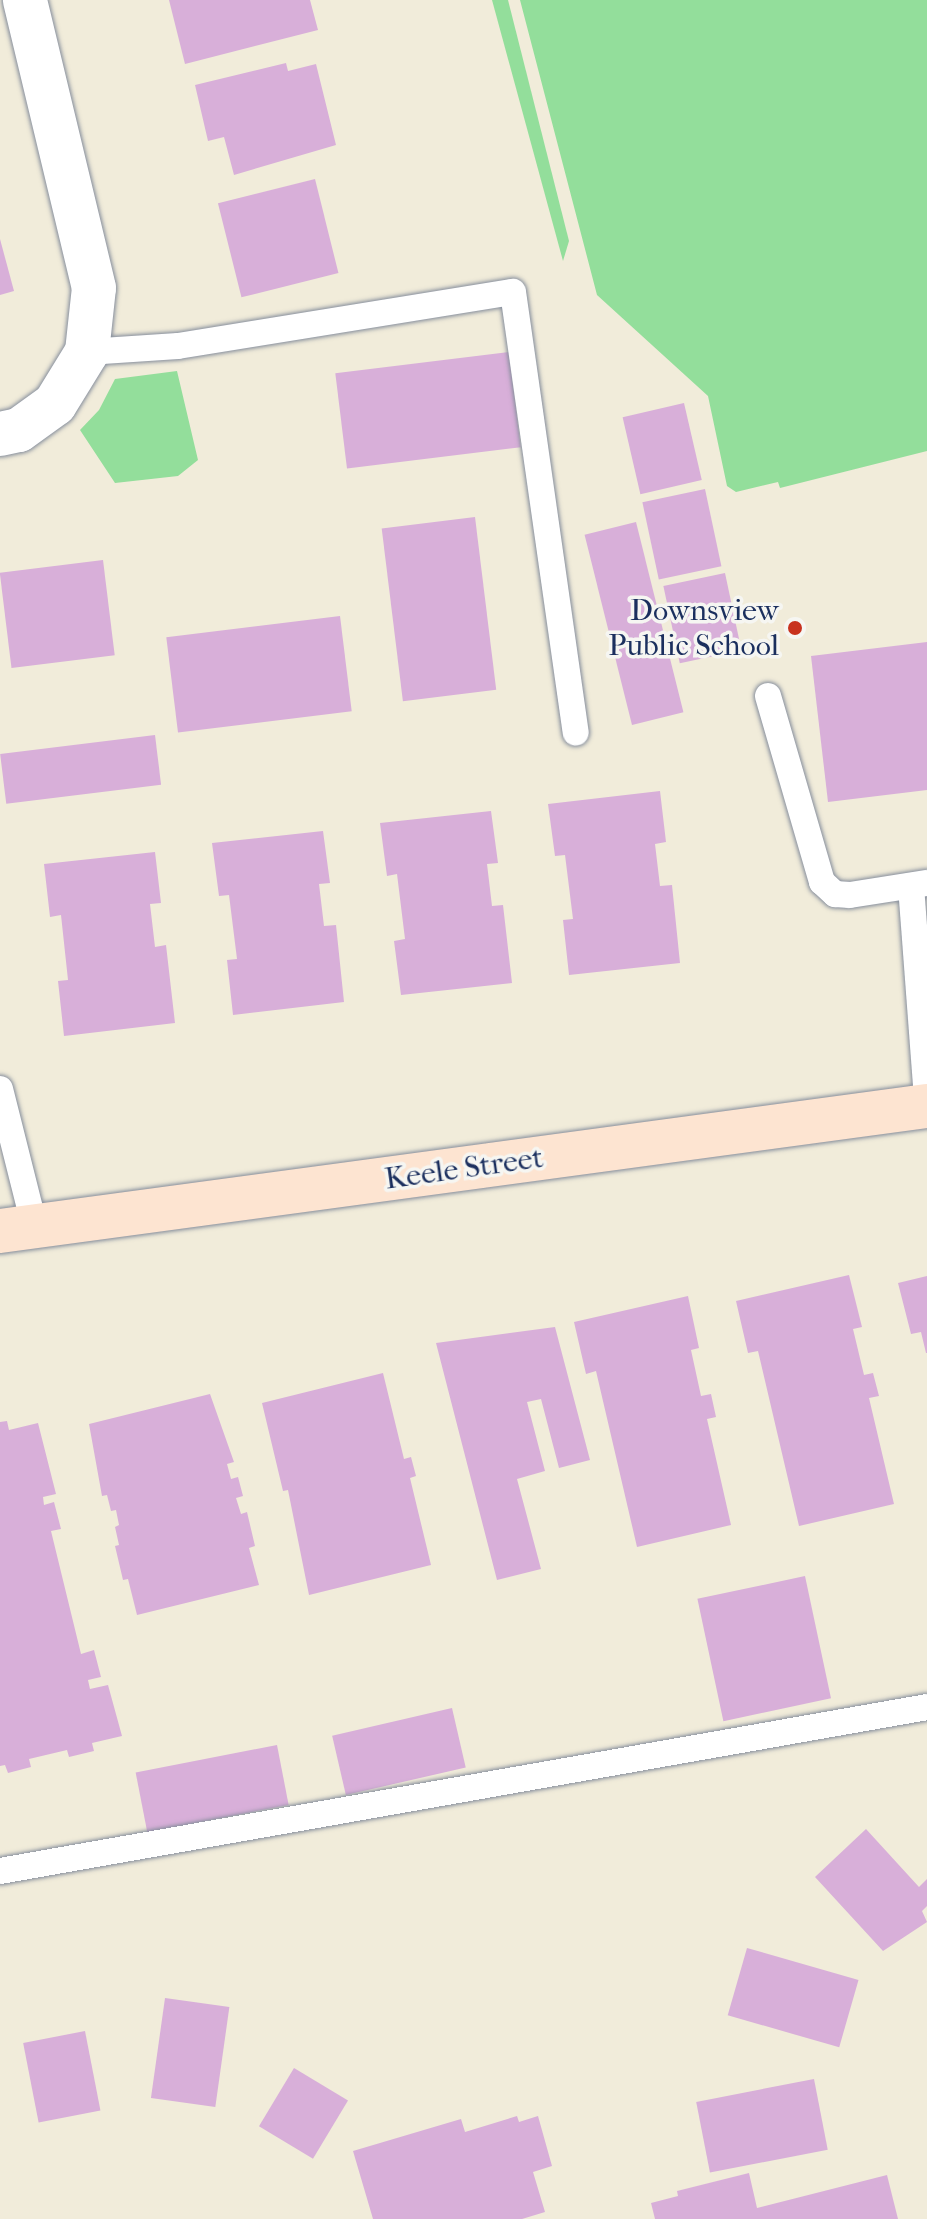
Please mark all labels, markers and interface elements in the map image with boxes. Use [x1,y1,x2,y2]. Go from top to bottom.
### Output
place label: Downsview Public School [608,593,779,664]
marker: Downsview Public School [786,619,804,637]
street label: Keele Street [383,1140,545,1198]

